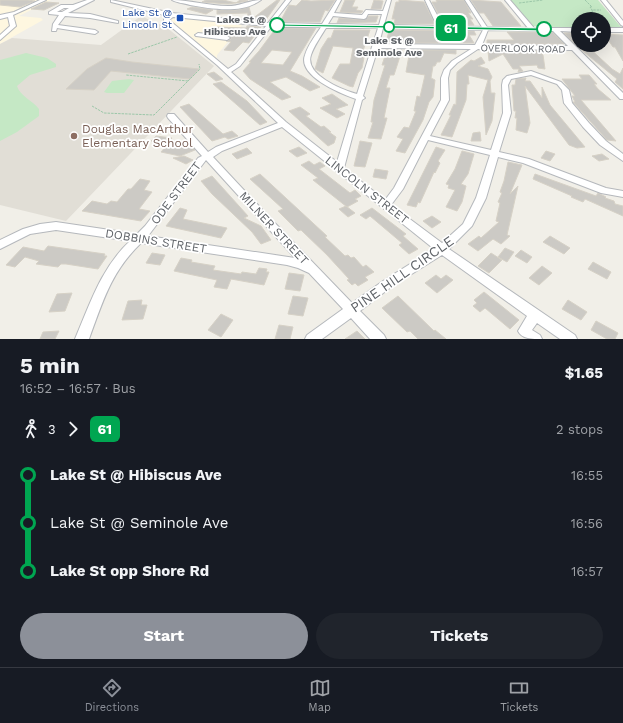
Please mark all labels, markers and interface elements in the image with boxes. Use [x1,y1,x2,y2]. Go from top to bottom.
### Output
place label: Lake St @ Lincoln St [122,7,173,30]
map controls [571,12,611,52]
button: locate [571,12,611,52]
marker: Lake St @ Lincoln St [175,13,185,23]
place label: Lake St @ Hibiscus Ave [204,14,266,37]
line badge: 61 [433,15,469,41]
marker: Lake St @ Hibiscus Ave [269,17,285,33]
text: 61 [444,20,458,36]
marker: Lake St @ Seminole Ave [383,21,395,33]
unlabelled marker [536,21,552,37]
place label: Lake St @ Seminole Ave [356,35,422,58]
street label: OVERLOOK ROAD [480,42,566,55]
place label: Douglas MacArthur Elementary School [82,122,194,150]
marker: Douglas MacArthur Elementary School [69,131,79,141]
street label: LINCOLN STREET [323,153,411,227]
street label: ODE STREET [148,159,204,227]
street label: MILNER STREET [237,189,311,267]
street label: DOBBINS STREET [104,226,208,256]
street label: PINE HILL CIRCLE [347,232,457,316]
text: 5 min [20,353,80,378]
text: $1.65 [565,364,603,382]
text: 16:52 – 16:57 · Bus [20,381,136,396]
icon: walk [20,418,42,440]
icon: forward [62,418,84,440]
text: 61 [98,421,112,437]
text: 3 [48,422,56,437]
text: 2 stops [556,422,603,437]
text: Lake St @ Hibiscus Ave [50,466,222,484]
text: 16:55 [571,468,603,483]
text: Lake St @ Seminole Ave [50,514,228,532]
text: 16:56 [571,516,603,531]
text: Lake St opp Shore Rd [50,562,209,580]
text: 16:57 [571,564,603,579]
button: Start [20,613,308,659]
button: Tickets [316,613,603,659]
tab: Directions [85,677,139,714]
tab: Map [308,677,331,714]
tab: Tickets [500,677,538,714]

